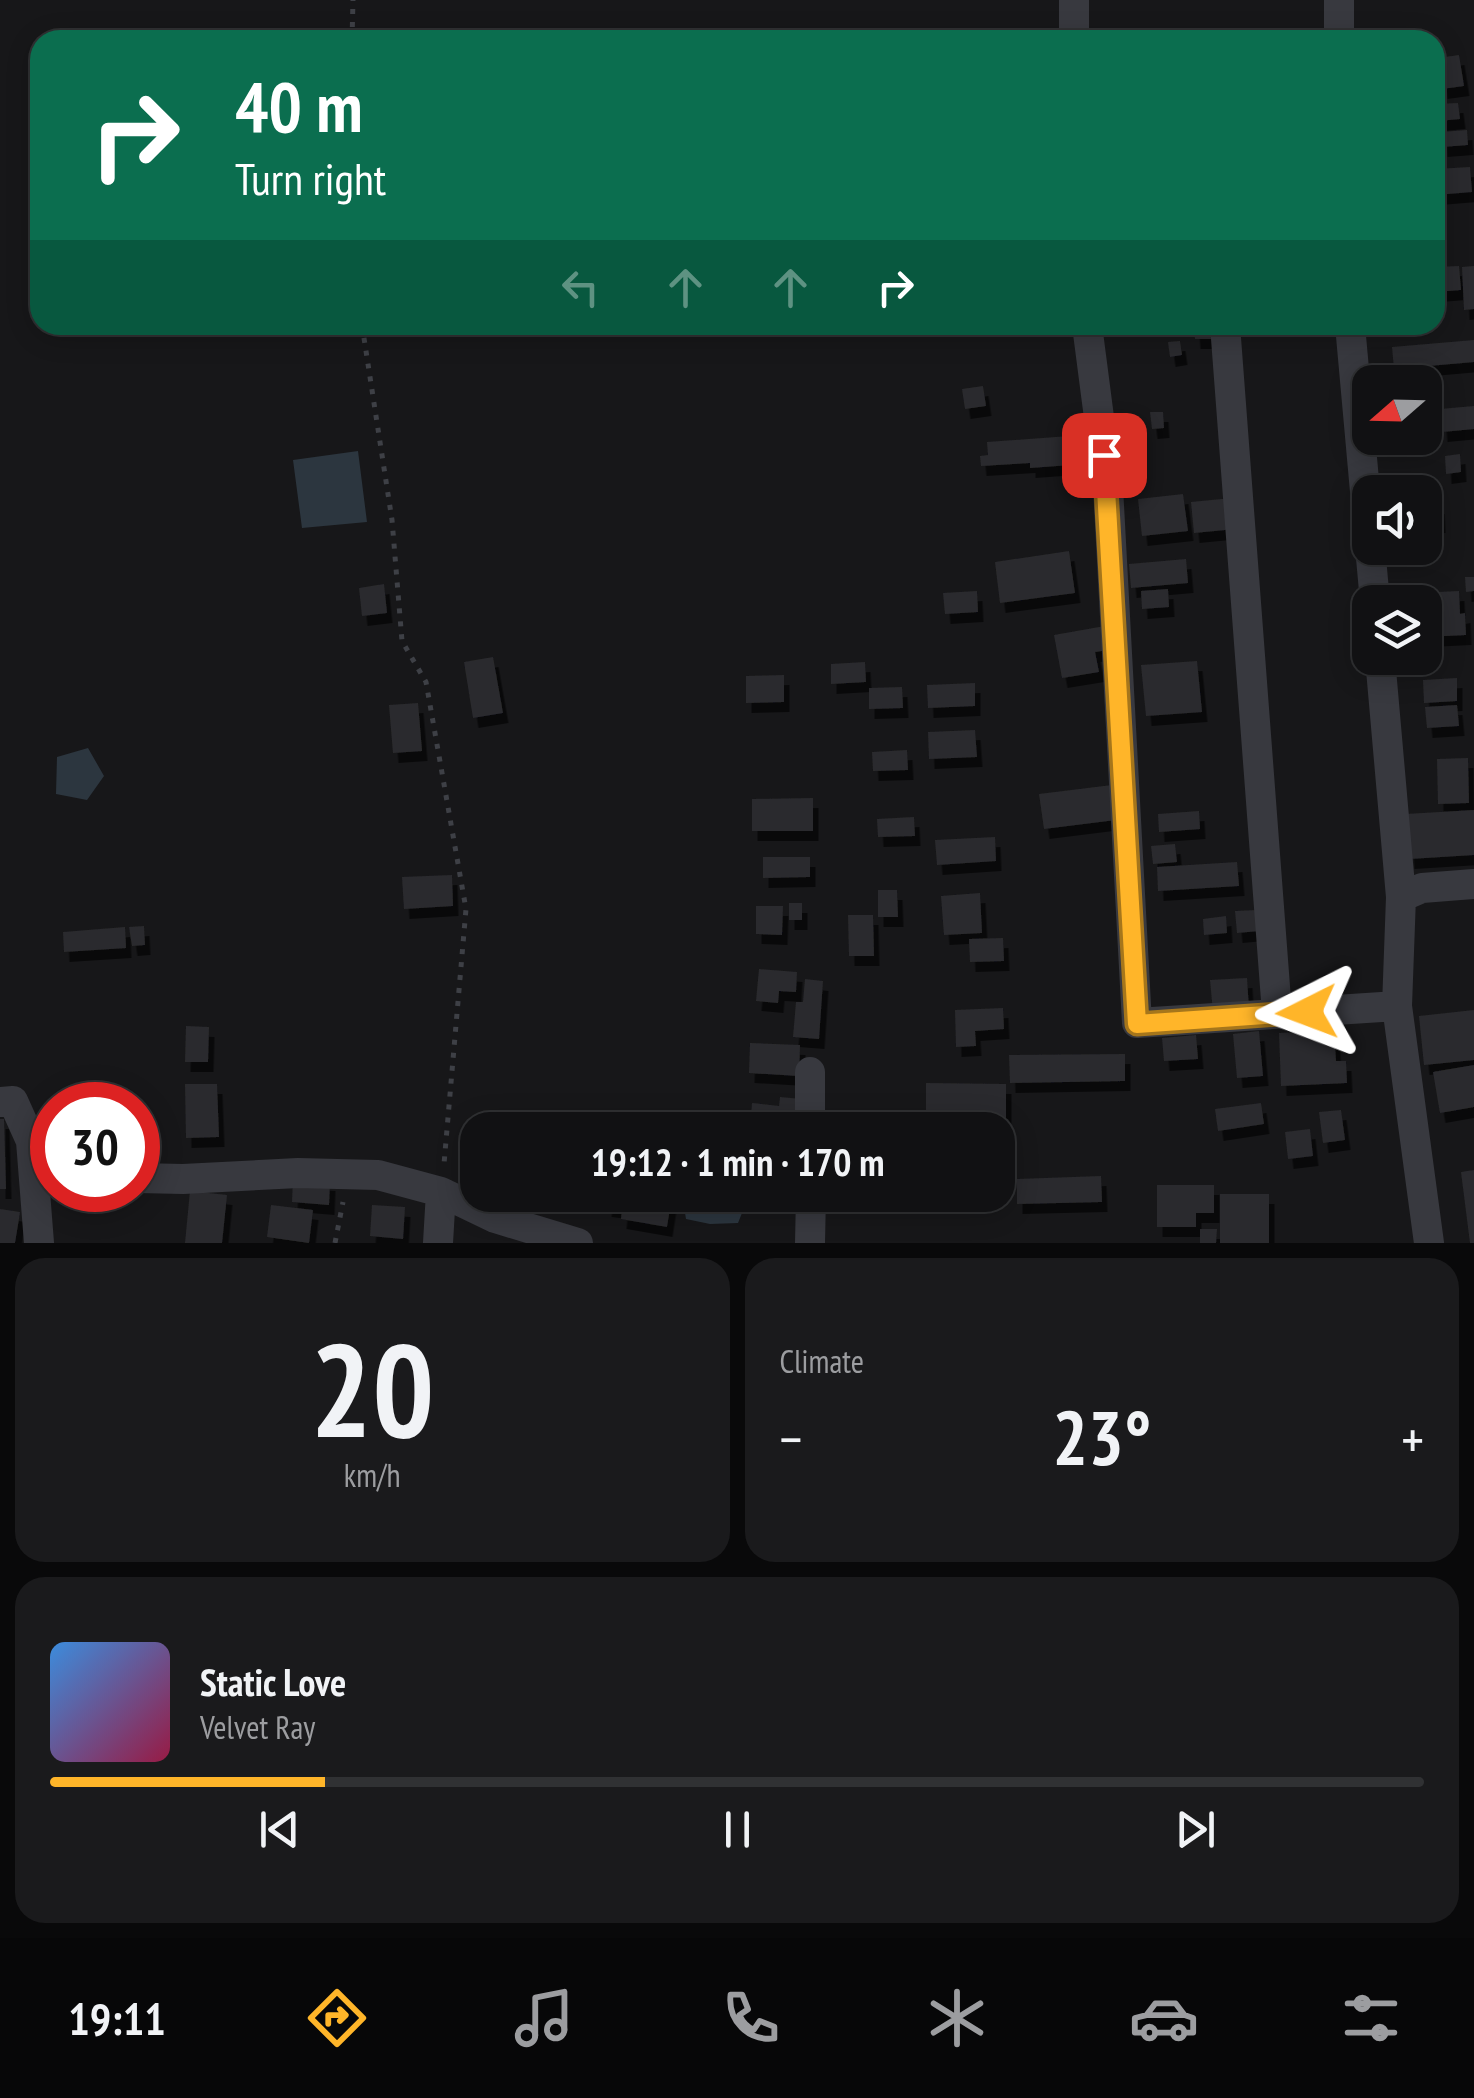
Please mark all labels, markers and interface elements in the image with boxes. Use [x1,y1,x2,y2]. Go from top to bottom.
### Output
text: 40 m [235,61,363,151]
icon: right [70,70,200,200]
text: Turn right [235,149,386,207]
icon: left [553,260,608,315]
icon: ahead [658,260,713,315]
icon: ahead [763,260,818,315]
icon: right [868,260,923,315]
north arrow [1352,365,1442,455]
map controls [1352,365,1442,675]
pin [1062,413,1147,498]
icon: arrive [1077,428,1132,483]
button: sound [1352,475,1442,565]
button: layers [1352,585,1442,675]
position arrow [1255,960,1359,1064]
speed limit sign: 30 [30,1082,160,1212]
text: 19:12 · 1 min · 170 m [591,1137,884,1186]
text: 20 [310,1305,434,1473]
text: Climate [780,1340,864,1382]
text: 23° [1052,1389,1151,1486]
text: − [780,1403,802,1474]
text: + [1401,1403,1424,1474]
text: km/h [344,1454,401,1496]
text: Static Love [200,1657,346,1706]
text: Velvet Ray [200,1706,315,1748]
icon: previous [252,1802,307,1857]
icon: pause [710,1802,765,1857]
icon: next [1168,1802,1223,1857]
icon: directions [302,1983,372,2053]
icon: music [509,1983,579,2053]
icon: phone [716,1983,786,2053]
icon: climate [922,1983,992,2053]
icon: car [1129,1983,1199,2053]
icon: filters [1336,1983,1406,2053]
text: 19:11 [68,1989,166,2047]

